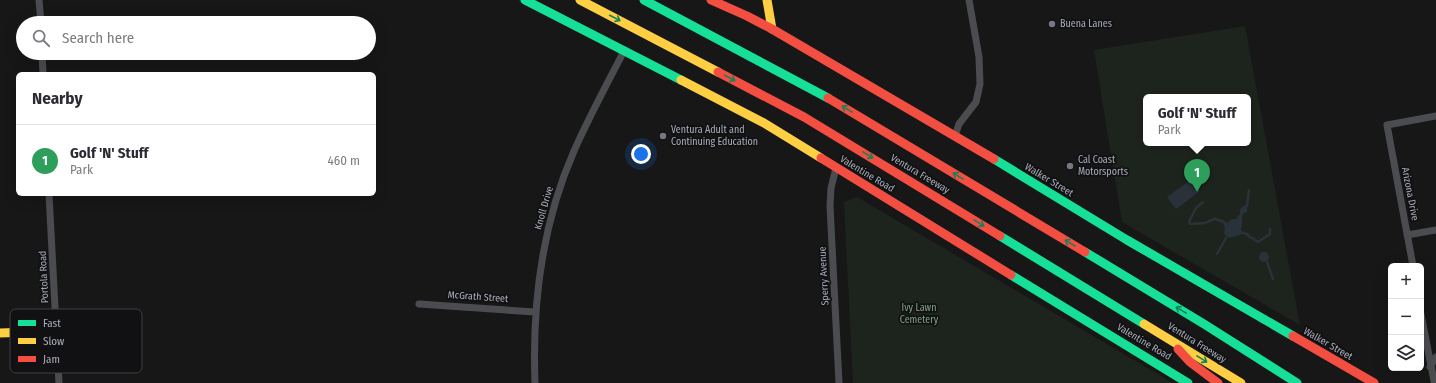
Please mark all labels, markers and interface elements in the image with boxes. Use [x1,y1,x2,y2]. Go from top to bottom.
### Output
one-way arrow [608,15,620,22]
search box [16,16,376,60]
place label: Buena Lanes [1060,18,1112,30]
marker: Buena Lanes [1047,19,1057,29]
icon: search [30,27,52,49]
text: Search here [62,29,134,47]
one-way arrow [724,74,736,82]
text: Nearby [32,88,83,109]
popup [1143,94,1251,146]
one-way arrow [841,104,853,112]
text: Golf 'N' Stuff [1158,104,1236,122]
text: Park [1158,122,1181,137]
place label: Ventura Adult and Continuing Education [671,124,758,148]
marker: Ventura Adult and Continuing Education [658,131,668,141]
text: Golf 'N' Stuff [70,144,149,162]
your location [631,144,651,164]
one-way arrow [862,152,874,160]
street label: Ventura Freeway [888,152,952,197]
text: 1 [42,153,48,168]
text: 460 m [327,153,360,168]
street label: Valentine Road [838,153,896,195]
place label: Cal Coast Motorsports [1078,154,1128,178]
pin: 1 [1184,159,1210,192]
street label: Walker Street [1023,161,1076,200]
marker: Cal Coast Motorsports [1065,161,1075,171]
text: Park [70,162,93,177]
street label: Arizona Drive [1399,166,1421,222]
one-way arrow [952,171,964,179]
street label: Knoll Drive [532,185,556,231]
one-way arrow [973,219,985,227]
one-way arrow [1064,238,1076,246]
street label: Sperry Avenue [816,246,832,306]
street label: Portola Road [37,250,51,304]
map controls [1388,263,1424,371]
button: + [1388,263,1424,299]
street label: McGrath Street [447,289,509,305]
button: − [1388,299,1424,335]
park label: Ivy Lawn Cemetery [900,302,939,326]
one-way arrow [1175,305,1187,313]
legend [10,309,142,373]
text: Fast [43,317,61,330]
street label: Ventura Freeway [1166,320,1229,366]
street label: Valentine Road [1115,321,1173,363]
street label: Walker Street [1301,325,1355,363]
text: Slow [43,335,64,348]
button: layers [1388,335,1424,371]
text: Jam [43,353,60,366]
one-way arrow [1196,355,1207,363]

